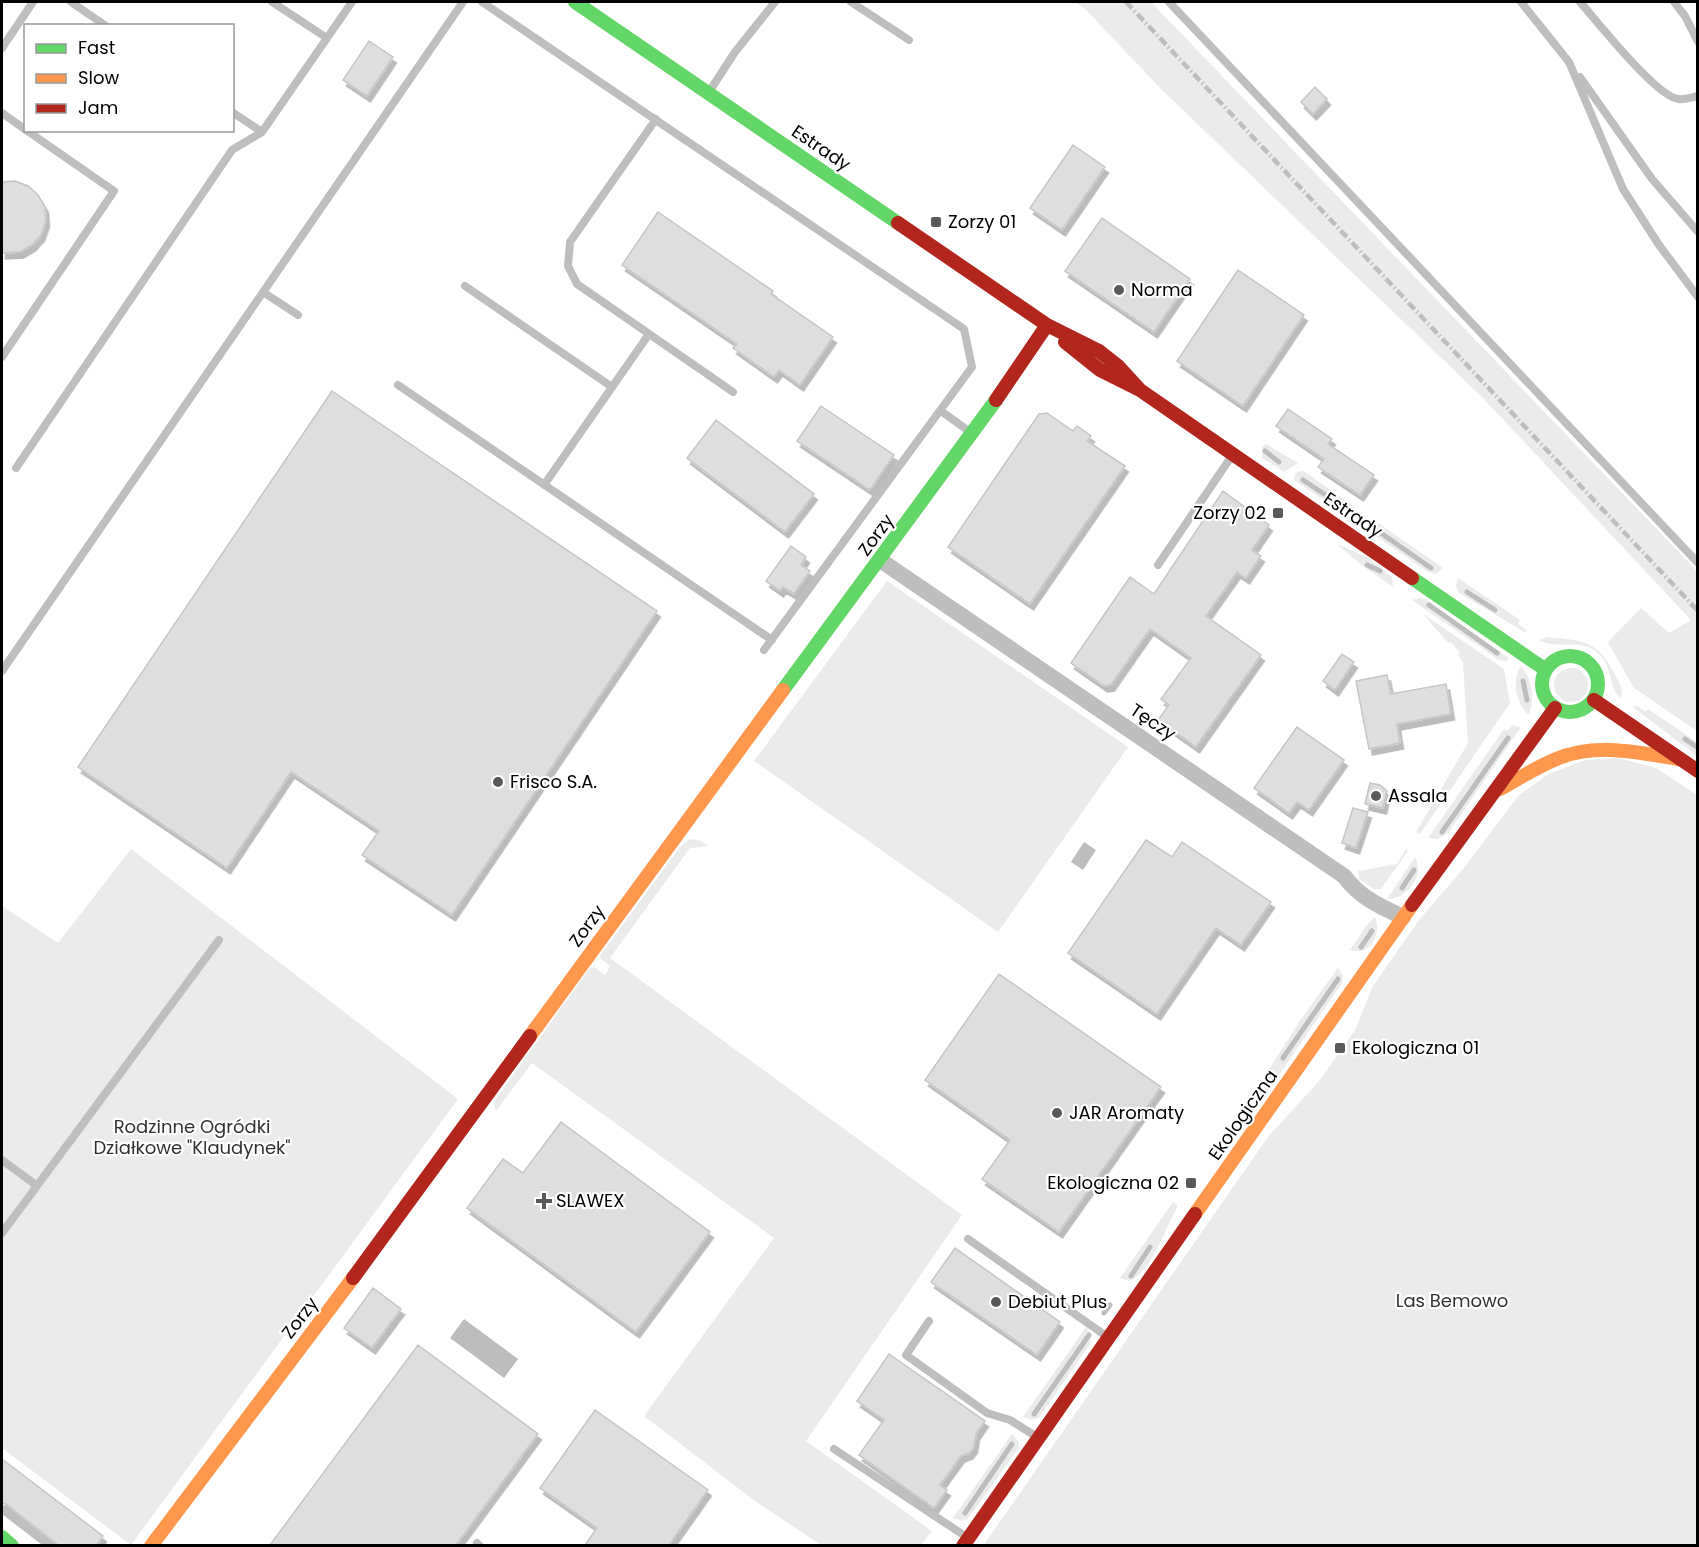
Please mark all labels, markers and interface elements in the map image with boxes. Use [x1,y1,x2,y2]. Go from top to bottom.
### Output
legend [24,24,234,132]
text: Fast [78,35,115,60]
text: Slow [78,65,120,90]
text: Jam [78,95,118,120]
street label: Estrady [787,119,856,177]
place label: Zorzy 01 [948,209,1016,234]
marker: Zorzy 01 [929,215,943,229]
place label: Norma [1131,277,1193,302]
marker: Norma [1112,283,1126,297]
street label: Estrady [1319,486,1388,544]
place label: Zorzy 02 [1193,500,1266,525]
marker: Zorzy 02 [1271,506,1285,520]
street label: Zorzy [852,509,899,561]
street label: Tęczy [1125,697,1181,746]
place label: Frisco S.A. [510,769,597,794]
marker: Frisco S.A. [491,775,505,789]
place label: Assala [1388,783,1448,808]
marker: Assala [1369,789,1383,803]
street label: Zorzy [563,900,610,952]
place label: Ekologiczna 01 [1352,1035,1479,1060]
marker: Ekologiczna 01 [1333,1041,1347,1055]
street label: Ekologiczna [1202,1064,1283,1165]
place label: JAR Aromaty [1069,1100,1184,1125]
marker: JAR Aromaty [1050,1106,1064,1120]
park label: Rodzinne Ogródki Działkowe "Klaudynek" [93,1114,291,1160]
place label: Ekologiczna 02 [1047,1170,1179,1195]
marker: Ekologiczna 02 [1184,1176,1198,1190]
place label: SLAWEX [556,1188,624,1213]
marker: SLAWEX [537,1194,551,1208]
park label: Las Bemowo [1396,1288,1508,1313]
place label: Debiut Plus [1008,1289,1107,1314]
street label: Zorzy [276,1292,324,1344]
marker: Debiut Plus [989,1295,1003,1309]

